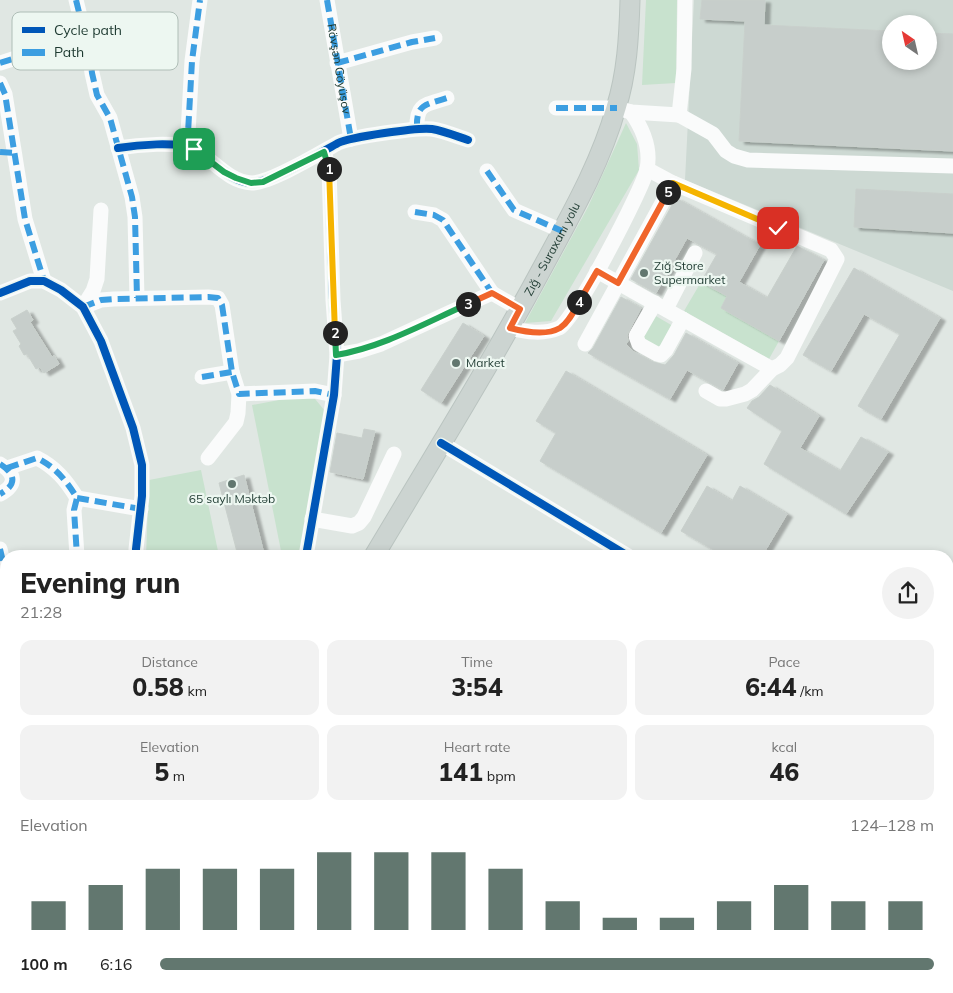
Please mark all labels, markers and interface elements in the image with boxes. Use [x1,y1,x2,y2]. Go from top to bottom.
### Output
legend [12,12,178,70]
north arrow [882,15,938,70]
map controls [882,15,937,70]
text: Cycle path [54,21,122,39]
street label: Rövşən Göyüşov [324,22,355,116]
text: Path [54,43,84,61]
pin [173,128,215,170]
icon: arrive [180,135,208,163]
pin: 1 [316,156,342,182]
text: 1 [325,160,334,178]
pin: 5 [656,180,680,204]
text: 5 [664,183,673,201]
street label: Zığ - Suraxanı yolu [521,200,583,298]
pin [757,207,799,249]
icon: check [764,214,792,242]
place label: Zığ Store Supermarket [654,258,725,287]
marker: Zığ Store Supermarket [638,267,650,279]
pin: 4 [566,290,592,314]
pin: 3 [456,292,480,316]
text: 4 [575,293,584,311]
text: 3 [464,295,473,313]
pin: 2 [322,320,348,346]
text: 2 [331,324,340,342]
place label: Market [466,355,505,370]
marker: Market [450,357,462,369]
marker: 65 saylı Məktəb [226,478,238,490]
place label: 65 saylı Məktəb [189,491,275,506]
text: Evening run [20,565,180,600]
button: share [882,567,934,619]
text: 21:28 [20,602,62,622]
text: Distance [141,653,198,671]
text: Time [461,653,493,671]
text: Pace [769,653,800,671]
text: 0.58 [132,671,184,702]
text: 3:54 [451,671,503,702]
text: 6:44 [745,671,797,702]
text: km [184,682,207,700]
text: /km [797,682,824,700]
text: Elevation [140,738,199,756]
text: Heart rate [444,738,510,756]
text: kcal [772,738,797,756]
text: 5 [154,756,169,787]
text: 141 [438,756,483,787]
text: 46 [769,756,799,787]
text: m [169,767,185,785]
text: bpm [483,767,516,785]
text: Elevation [20,815,88,835]
text: 124–128 m [850,815,934,835]
text: 100 m [20,954,68,974]
text: 6:16 [100,954,132,974]

